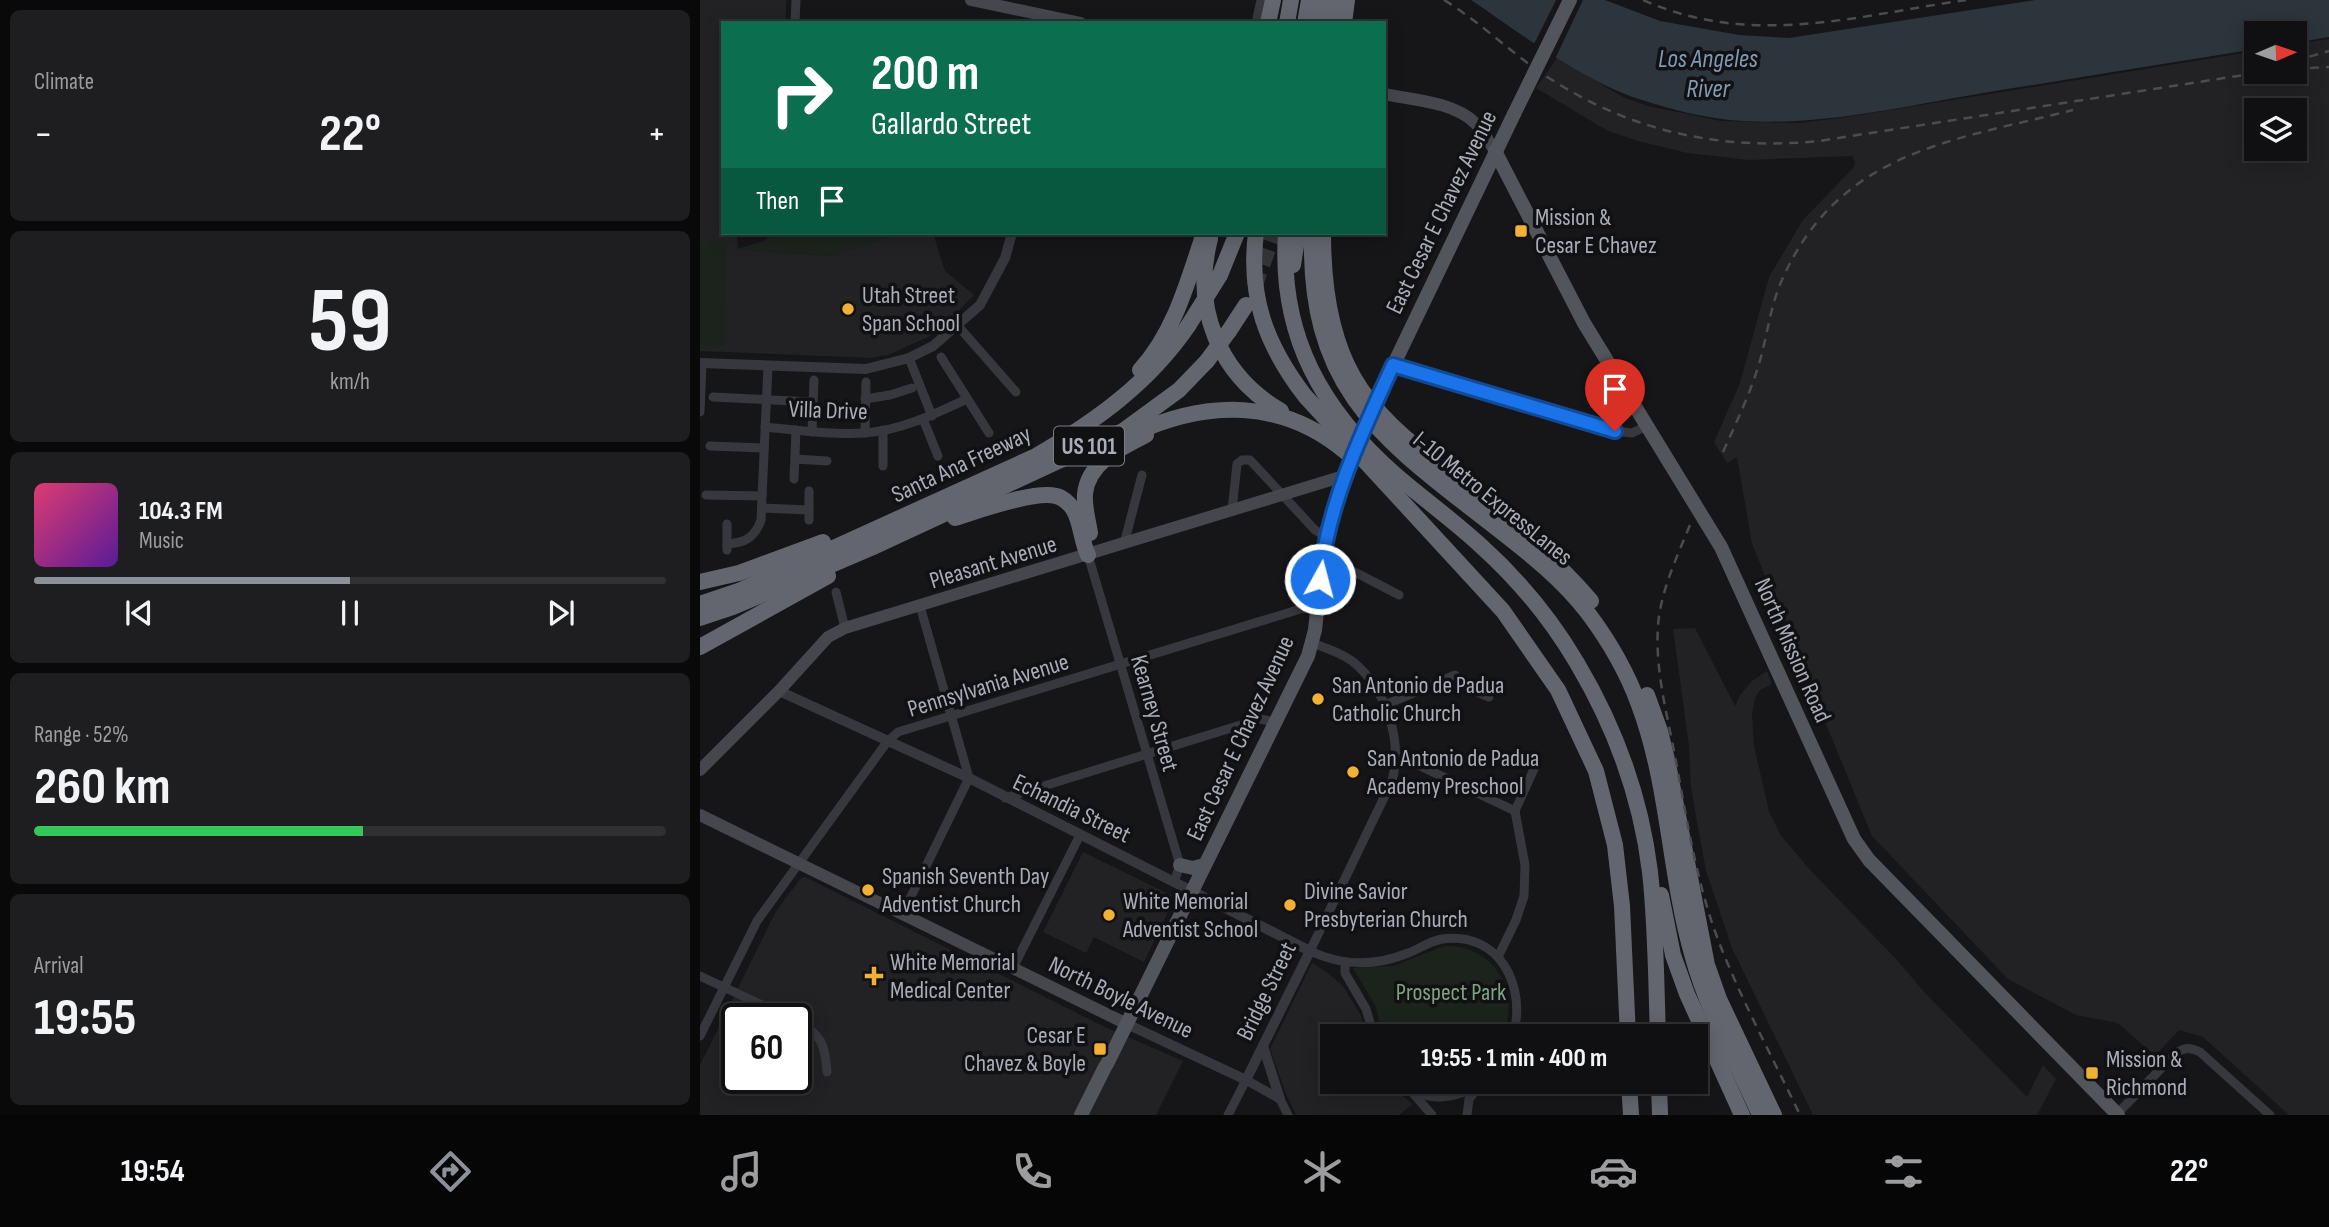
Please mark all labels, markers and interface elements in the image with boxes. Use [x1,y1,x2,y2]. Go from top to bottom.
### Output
north arrow [2244,21,2306,84]
map controls [2244,21,2307,161]
water label: Los Angeles River [1658,44,1758,105]
text: 200 m [871,45,979,104]
icon: right [756,49,847,140]
text: Climate [34,68,94,96]
button: layers [2244,98,2307,161]
text: 22° [319,103,381,166]
text: Gallardo Street [871,105,1031,144]
street label: East Cesar E Chavez Avenue [1380,106,1503,319]
text: − [34,112,53,157]
text: + [647,112,666,157]
icon: arrive [813,182,851,220]
text: Then [756,186,799,217]
place label: Mission & Cesar E Chavez [1535,203,1657,260]
marker: Mission & Cesar E Chavez [1513,223,1529,239]
text: 59 [308,268,392,377]
place label: Utah Street Span School [862,281,960,338]
marker: Utah Street Span School [840,301,856,317]
pin [1585,359,1645,431]
text: km/h [330,368,370,396]
icon: arrive [1596,370,1634,408]
street label: Villa Drive [788,395,868,426]
street label: Santa Ana Freeway [887,419,1036,509]
street label: I-10 Metro ExpressLanes [1407,425,1578,572]
road number: US 101 [1054,426,1124,466]
text: 104.3 FM [139,496,223,527]
text: Music [139,527,184,555]
street label: Pleasant Avenue [926,529,1060,596]
position arrow [1283,542,1357,616]
street label: North Mission Road [1748,574,1837,727]
icon: previous [120,594,158,632]
icon: pause [331,594,369,632]
icon: next [542,594,580,632]
street label: East Cesar E Chavez Avenue [1180,631,1301,845]
street label: Pennsylvania Avenue [904,647,1072,724]
street label: Kearney Street [1124,652,1185,775]
place label: San Antonio de Padua Catholic Church [1332,671,1504,728]
marker: San Antonio de Padua Catholic Church [1310,691,1326,707]
text: Range · 52% [34,721,129,749]
place label: San Antonio de Padua Academy Preschool [1366,744,1539,801]
text: 260 km [34,756,171,819]
marker: San Antonio de Padua Academy Preschool [1345,764,1361,780]
street label: Echandia Street [1008,768,1135,849]
place label: Spanish Seventh Day Adventist Church [881,862,1049,919]
place label: Divine Savior Presbyterian Church [1304,877,1468,934]
marker: Spanish Seventh Day Adventist Church [860,882,876,898]
place label: White Memorial Adventist School [1122,887,1258,944]
marker: Divine Savior Presbyterian Church [1282,897,1298,913]
marker: White Memorial Adventist School [1101,907,1117,923]
street label: Bridge Street [1230,937,1303,1045]
place label: White Memorial Medical Center [890,948,1015,1005]
street label: North Boyle Avenue [1044,950,1198,1045]
text: Arrival [34,952,83,980]
marker: White Memorial Medical Center [864,966,884,986]
park label: Prospect Park [1396,978,1506,1007]
text: 19:55 [34,987,136,1050]
speed limit sign: 60 [721,1003,812,1094]
place label: Cesar E Chavez & Boyle [964,1021,1086,1078]
marker: Cesar E Chavez & Boyle [1092,1041,1108,1057]
text: 19:55 · 1 min · 400 m [1421,1043,1607,1074]
place label: Mission & Richmond [2106,1045,2187,1102]
marker: Mission & Richmond [2084,1065,2100,1081]
icon: directions [426,1147,475,1196]
icon: music [717,1147,766,1196]
icon: phone [1008,1147,1057,1196]
icon: climate [1298,1147,1347,1196]
icon: car [1589,1147,1638,1196]
icon: filters [1879,1147,1928,1196]
text: 19:54 [121,1152,185,1191]
text: 22° [2170,1152,2208,1191]

